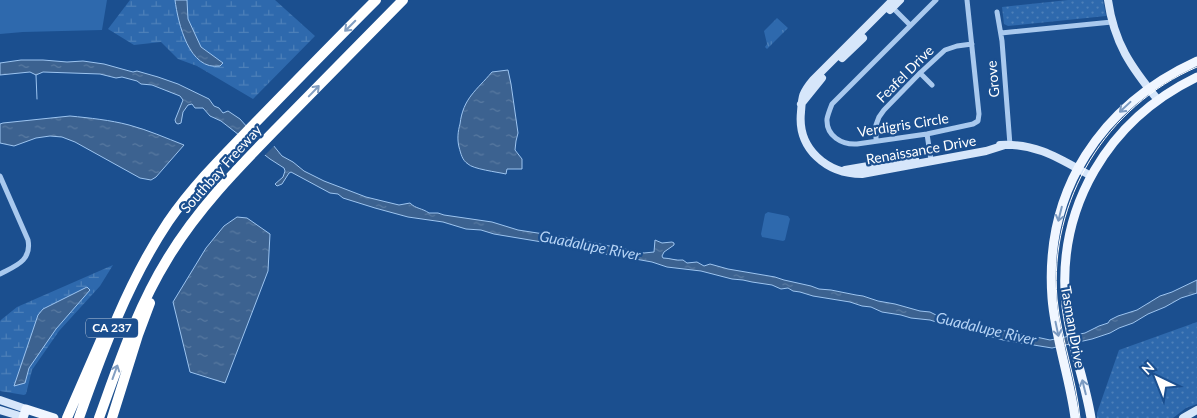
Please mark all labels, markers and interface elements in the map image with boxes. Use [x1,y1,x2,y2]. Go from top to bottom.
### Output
one-way arrow [344,20,356,32]
street label: Feafel Drive [873,42,937,106]
street label: Grove [982,60,1003,98]
one-way arrow [308,85,320,97]
one-way arrow [1118,102,1131,113]
street label: Verdigris Circle [856,109,950,140]
street label: Southbay Freeway [177,120,265,216]
street label: Renaissance Drive [864,131,977,168]
one-way arrow [1055,206,1065,222]
water label: Guadalupe River [538,226,643,264]
street label: Tasman Drive [1058,285,1089,369]
water label: Guadalupe River [934,308,1039,349]
road number: CA 237 [86,318,138,338]
one-way arrow [1053,320,1062,336]
north arrow [1132,353,1182,403]
text: N [1138,358,1158,378]
one-way arrow [111,365,120,380]
one-way arrow [1079,380,1088,396]

